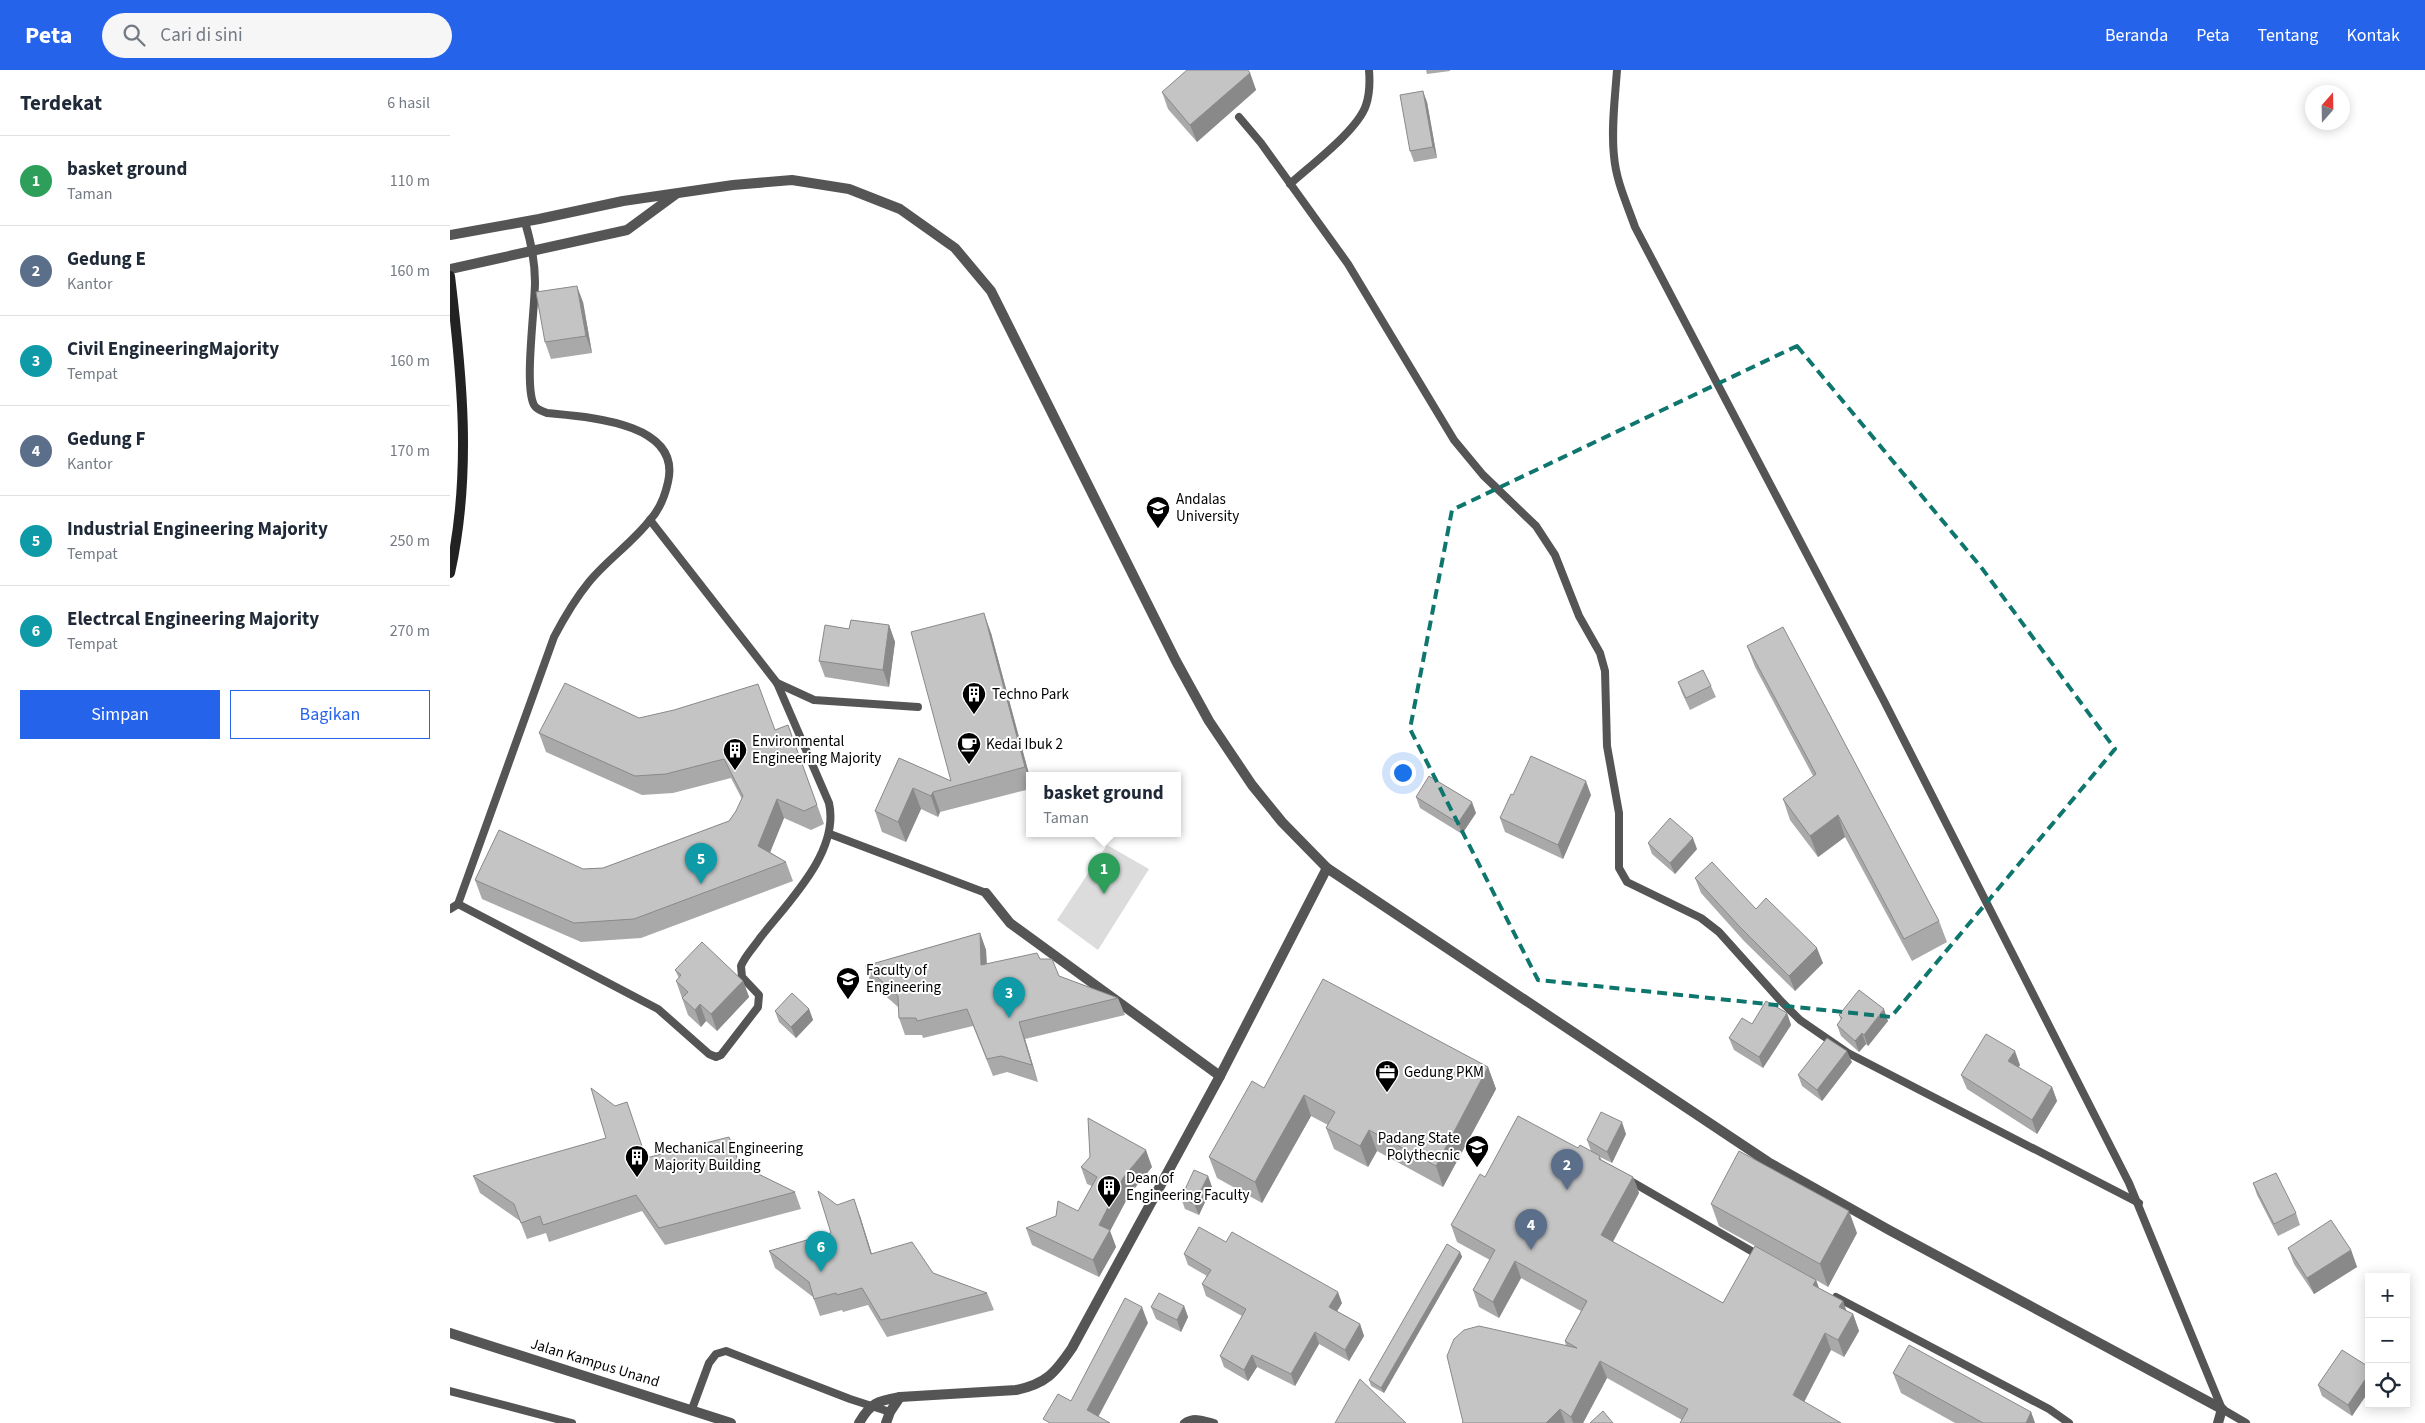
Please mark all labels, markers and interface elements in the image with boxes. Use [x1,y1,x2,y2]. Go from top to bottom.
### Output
search box [102,13,452,58]
text: Peta [25,18,72,53]
icon: search [120,21,148,49]
text: Cari di sini [160,22,243,49]
text: Beranda [2105,23,2168,48]
text: Peta [2196,23,2229,48]
text: Tentang [2257,23,2318,48]
text: Kontak [2346,23,2400,48]
north arrow [2305,85,2350,130]
text: Terdekat [20,88,102,118]
text: 6 hasil [387,92,430,114]
text: basket ground [67,156,187,183]
text: 1 [32,170,40,192]
text: 110 m [390,170,430,192]
text: Taman [67,183,113,205]
text: Gedung E [67,246,146,273]
text: 2 [32,260,40,282]
text: 160 m [390,260,430,282]
text: Kantor [67,273,113,295]
text: Civil EngineeringMajority [67,336,279,363]
text: 3 [32,350,40,372]
text: 160 m [390,350,430,372]
text: Tempat [67,363,118,385]
text: Gedung F [67,426,145,453]
text: 4 [32,440,40,462]
text: 170 m [390,440,430,462]
text: Kantor [67,453,113,475]
place label: Andalas University [1176,489,1239,527]
school or university icon: Andalas University [1145,495,1171,529]
text: Industrial Engineering Majority [67,516,328,543]
text: 5 [32,530,40,552]
text: 250 m [390,530,430,552]
text: Tempat [67,543,118,565]
text: Electrcal Engineering Majority [67,606,319,633]
text: 6 [32,620,40,642]
text: 270 m [390,620,430,642]
text: Tempat [67,633,118,655]
building icon: Techno Park [961,681,987,715]
place label: Techno Park [992,684,1069,705]
button: Simpan [20,690,220,739]
button: Bagikan [230,690,430,739]
place label: Environmental Engineering Majority [752,731,881,769]
cafe icon: Kedai Ibuk 2 [956,731,982,765]
place label: Kedai Ibuk 2 [986,734,1063,755]
building icon: Environmental Engineering Majority [722,737,748,771]
your location [1390,760,1416,786]
popup [1026,772,1181,837]
text: basket ground [1043,780,1164,807]
text: Taman [1043,807,1089,829]
pin: 5 [685,843,717,884]
pin: 1 [1088,853,1120,894]
place label: Faculty of Engineering [866,960,942,998]
school or university icon: Faculty of Engineering [835,966,861,1000]
pin: 3 [993,977,1025,1018]
office icon: Gedung PKM [1374,1059,1400,1093]
place label: Gedung PKM [1404,1062,1484,1083]
place label: Padang State Polythecnic [1378,1128,1460,1166]
school or university icon: Padang State Polythecnic [1464,1134,1490,1168]
place label: Mechanical Engineering Majority Building [654,1138,803,1176]
building icon: Mechanical Engineering Majority Building [624,1144,650,1178]
pin: 2 [1551,1149,1583,1190]
place label: Dean of Engineering Faculty [1126,1168,1249,1206]
building icon: Dean of Engineering Faculty [1096,1174,1122,1208]
pin: 4 [1515,1209,1547,1250]
pin: 6 [805,1231,837,1272]
map controls [2365,1273,2410,1408]
button: + [2365,1273,2410,1318]
button: − [2365,1318,2410,1363]
street label: Jalan Kampus Unand [528,1333,662,1393]
button: locate [2365,1363,2410,1408]

